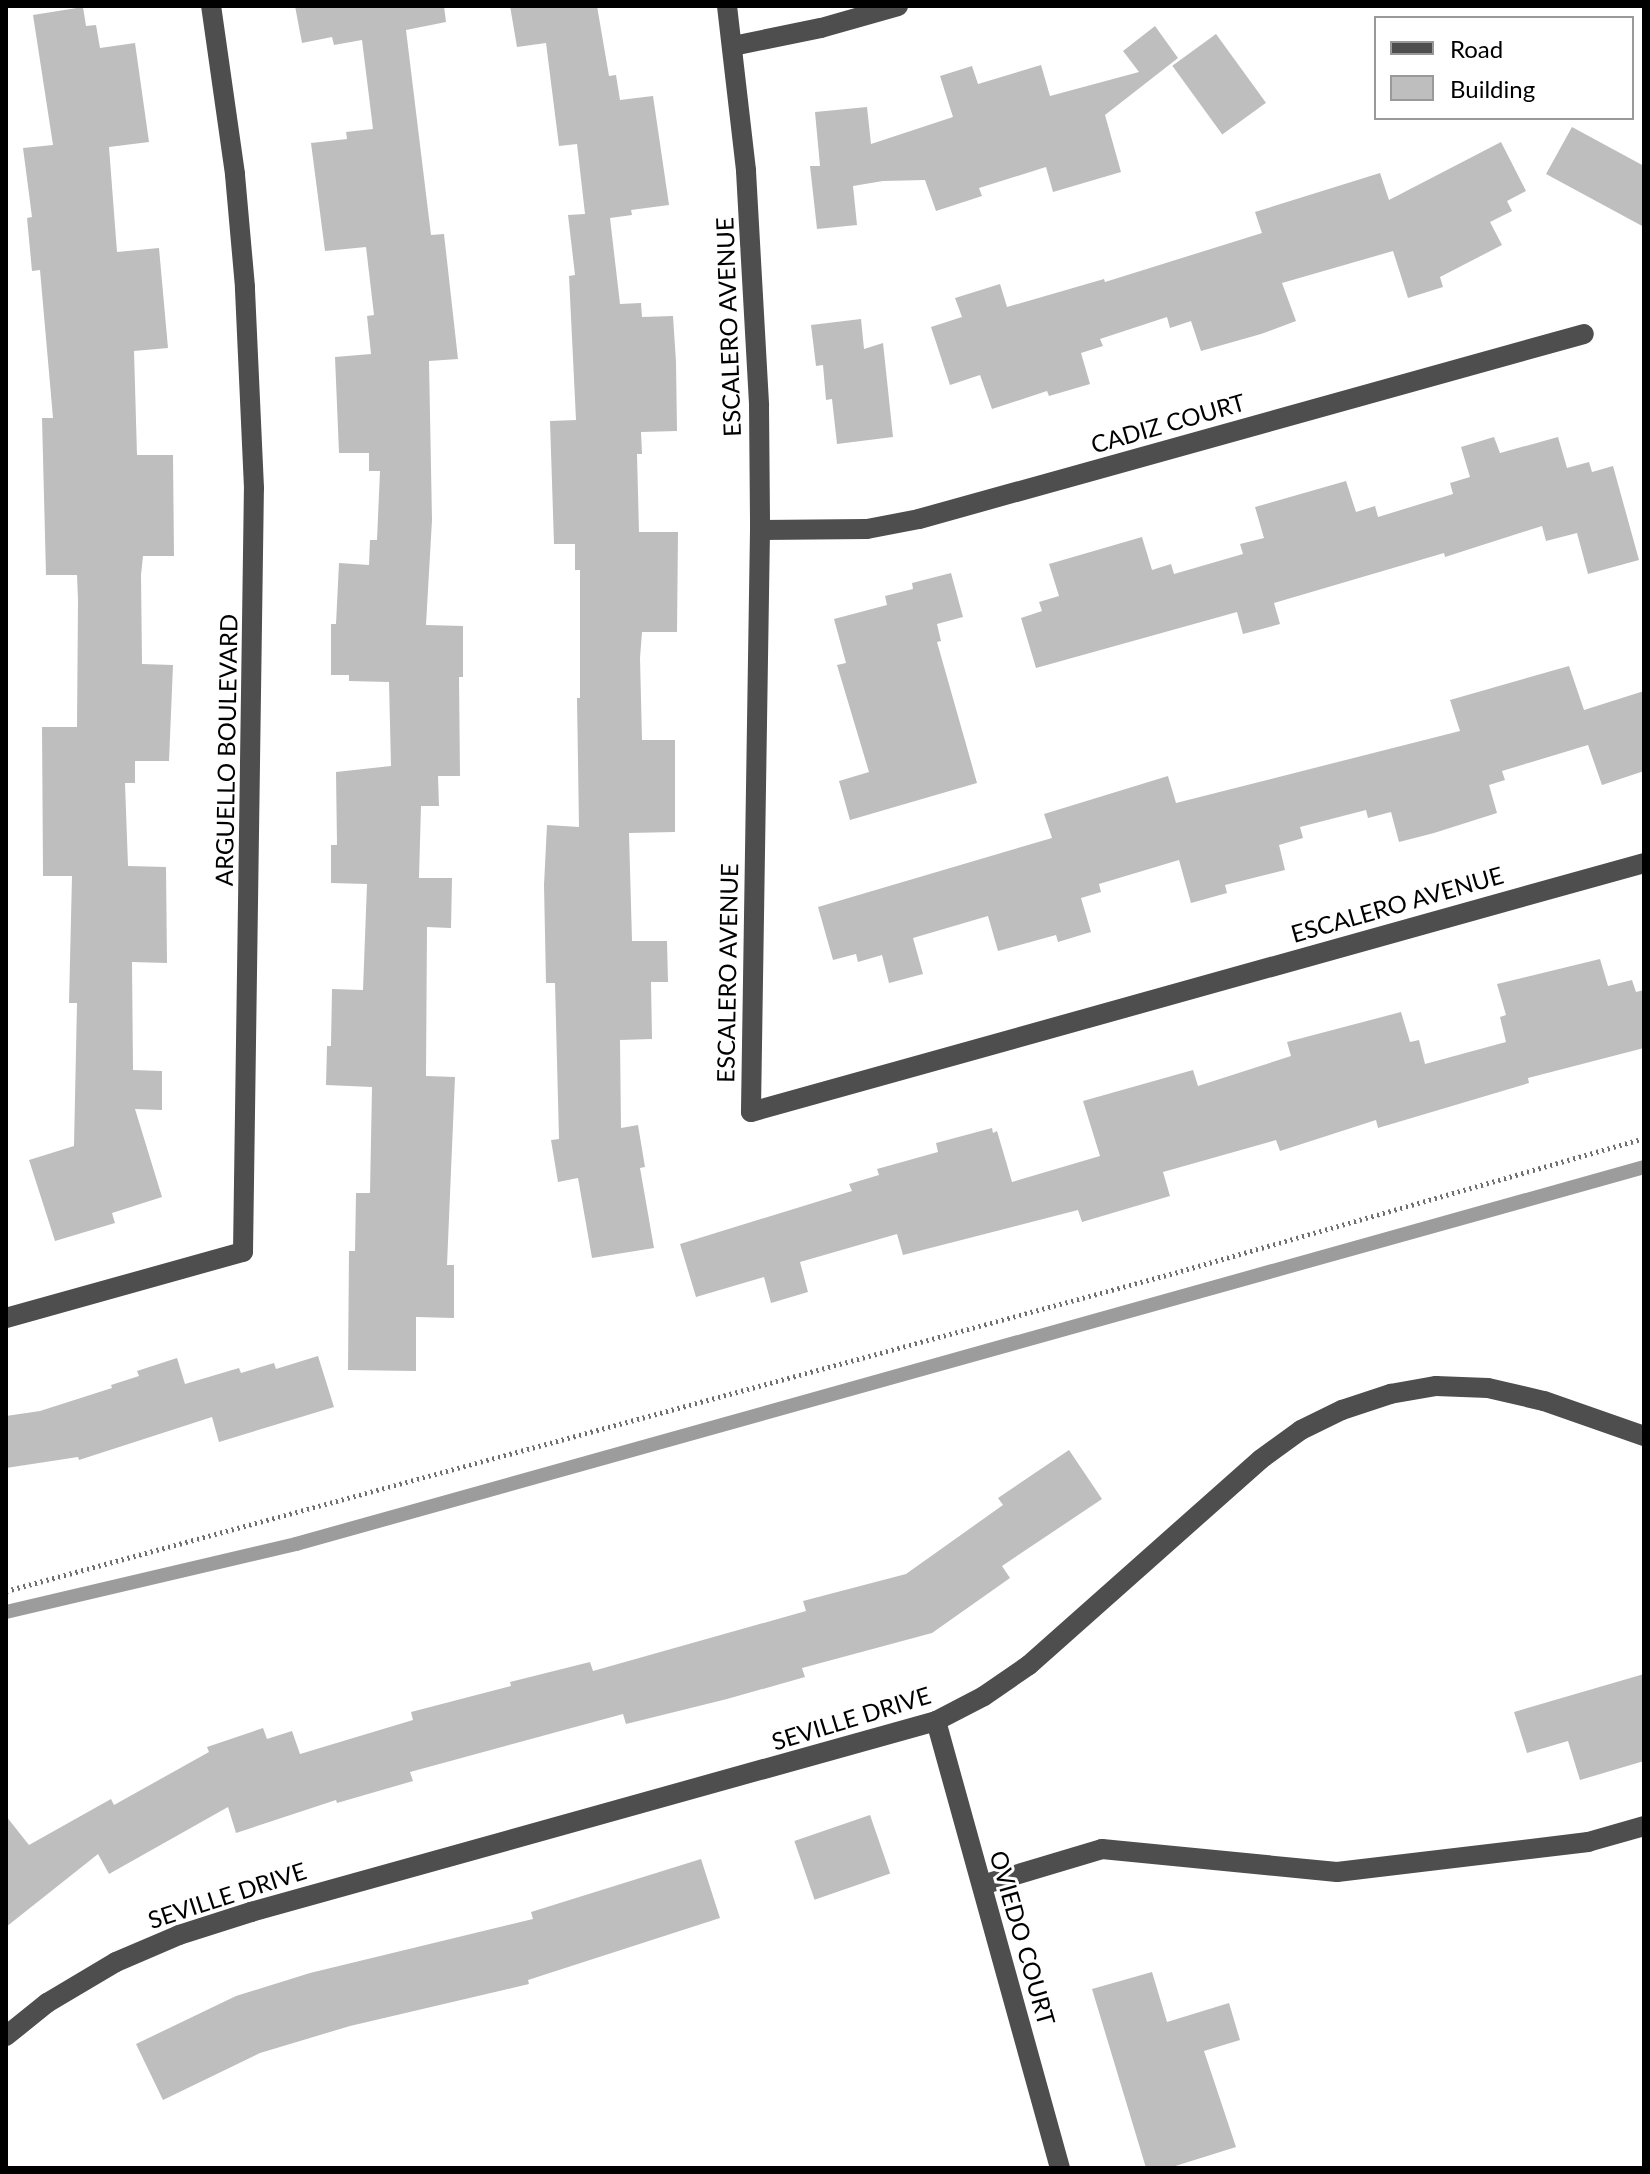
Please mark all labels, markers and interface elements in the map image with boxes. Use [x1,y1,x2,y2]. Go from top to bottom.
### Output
legend [1374,16,1634,120]
text: Road [1450,34,1503,63]
text: Building [1450,74,1535,103]
street label: ESCALERO AVENUE [710,216,746,438]
street label: CADIZ COURT [1088,387,1248,459]
street label: ARGUELLO BOULEVARD [209,614,243,886]
street label: ESCALERO AVENUE [1287,860,1507,948]
street label: ESCALERO AVENUE [711,863,743,1083]
street label: SEVILLE DRIVE [768,1680,934,1756]
street label: OVIEDO COURT [984,1847,1062,2029]
street label: SEVILLE DRIVE [144,1856,310,1934]

